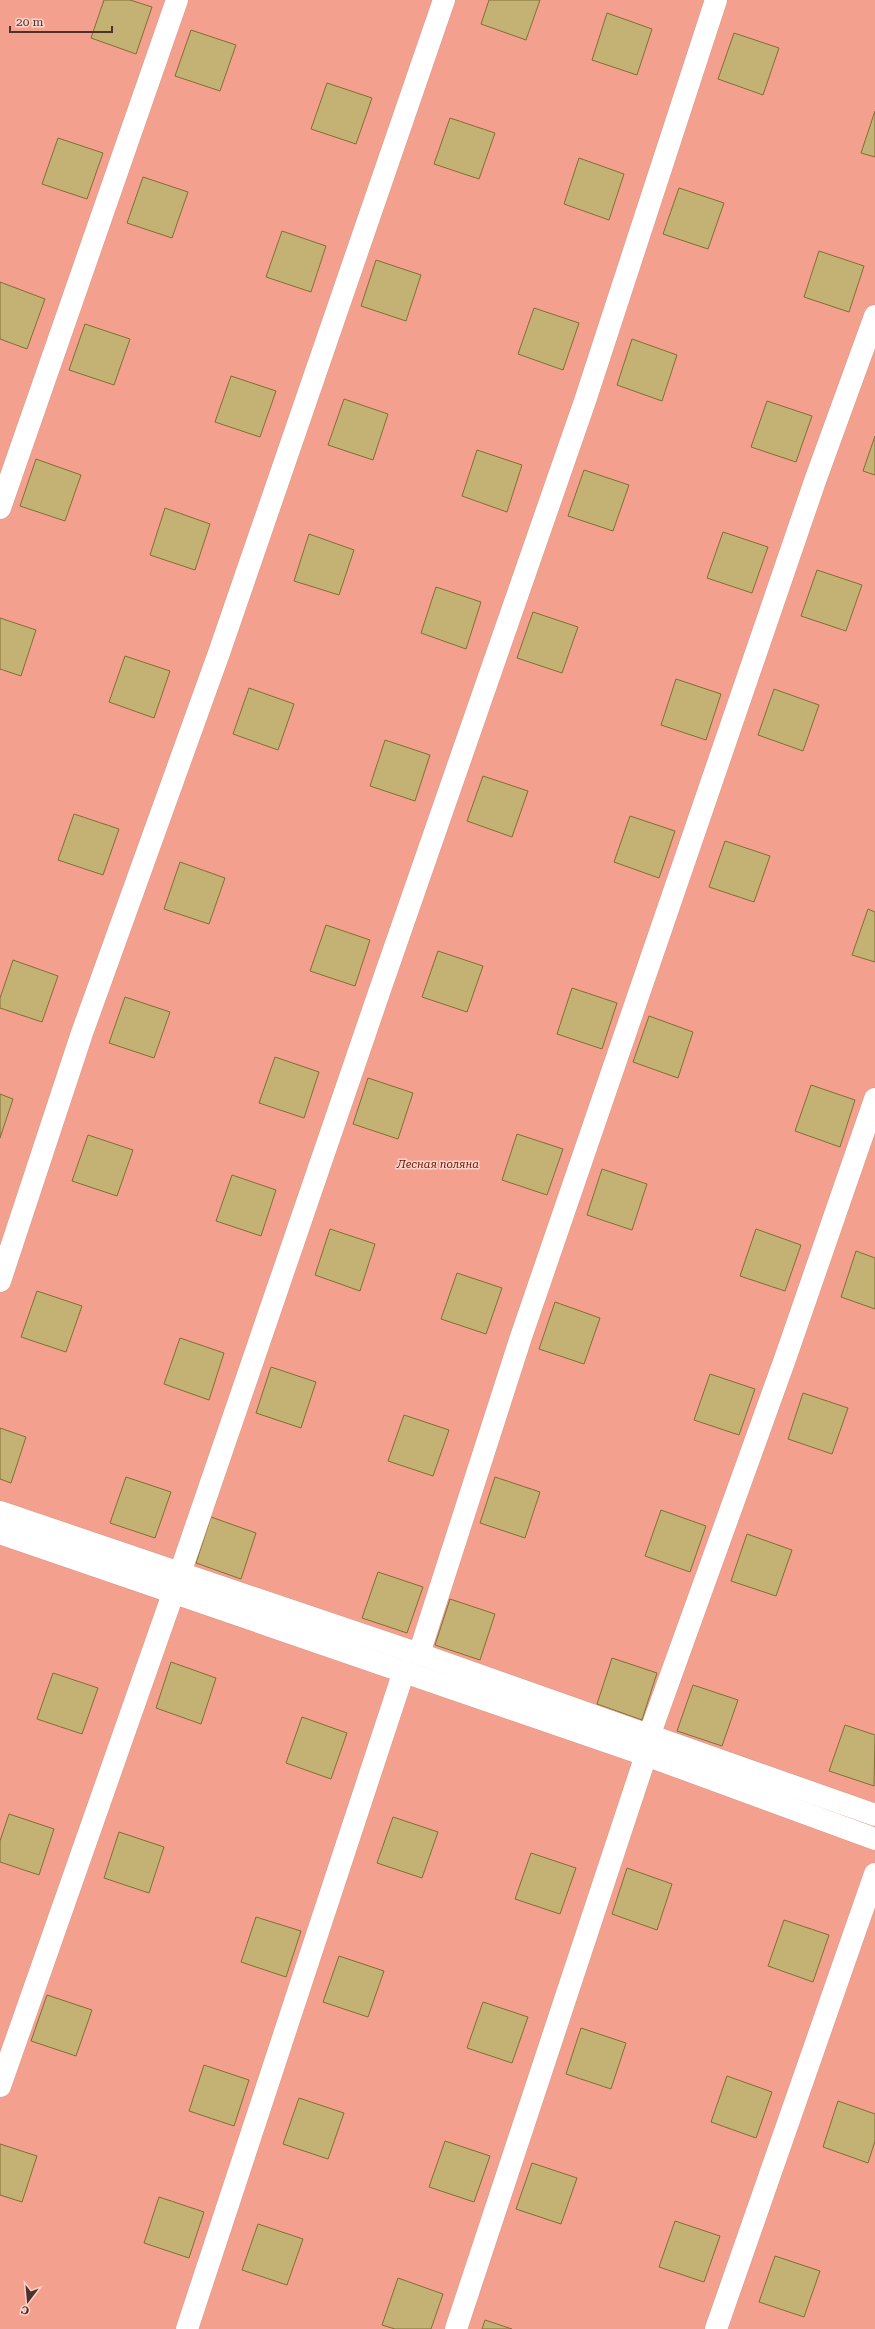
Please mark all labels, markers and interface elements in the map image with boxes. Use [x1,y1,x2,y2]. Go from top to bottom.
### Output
scale bar [10,8,112,34]
text: 20 m [16,15,43,29]
park label: Лесная поляна [396,1158,479,1171]
north arrow [8,2281,48,2321]
text: С [20,2303,31,2317]

